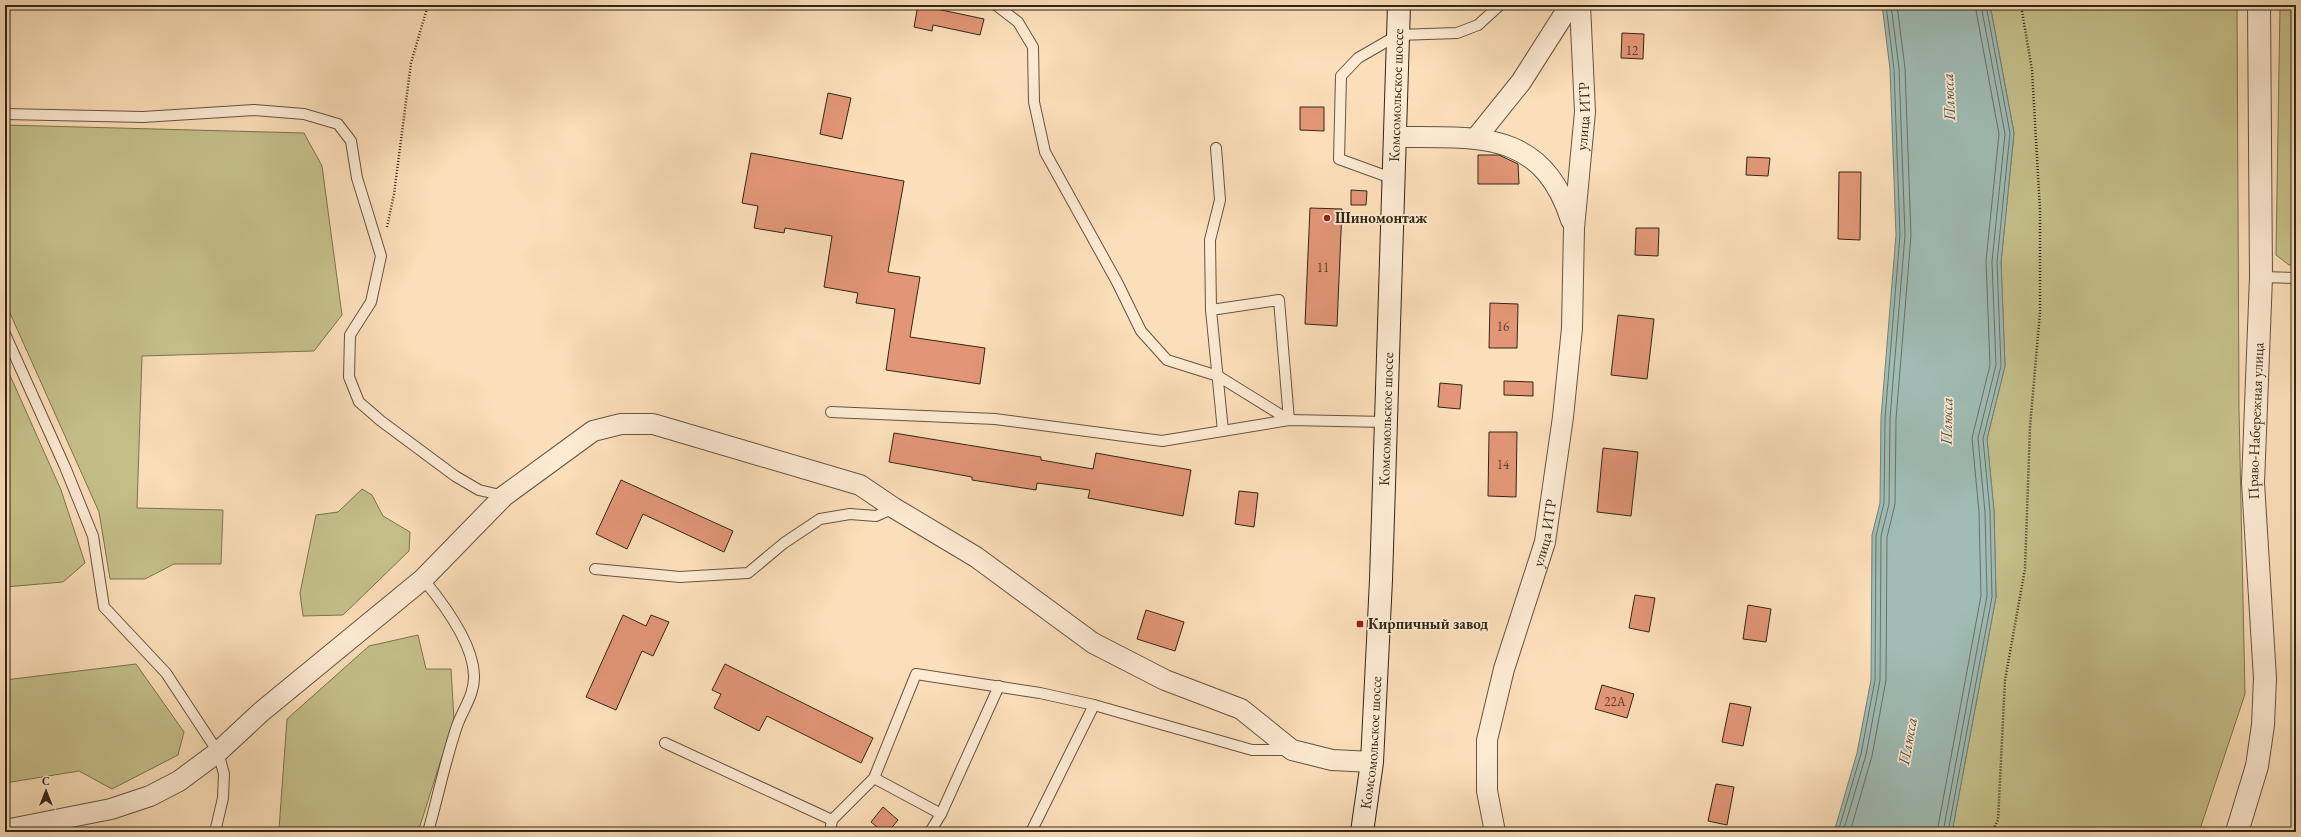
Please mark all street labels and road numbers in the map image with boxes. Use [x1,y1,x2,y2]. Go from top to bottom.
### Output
street label: Комсомольское шоссе [1384,28,1407,162]
street label: улица ИТР [1571,82,1594,151]
street label: Право-Набережная улица [2243,342,2267,500]
street label: Комсомольское шоссе [1374,352,1397,486]
street label: улица ИТР [1528,498,1560,569]
street label: Комсомольское шоссе [1355,675,1385,810]

